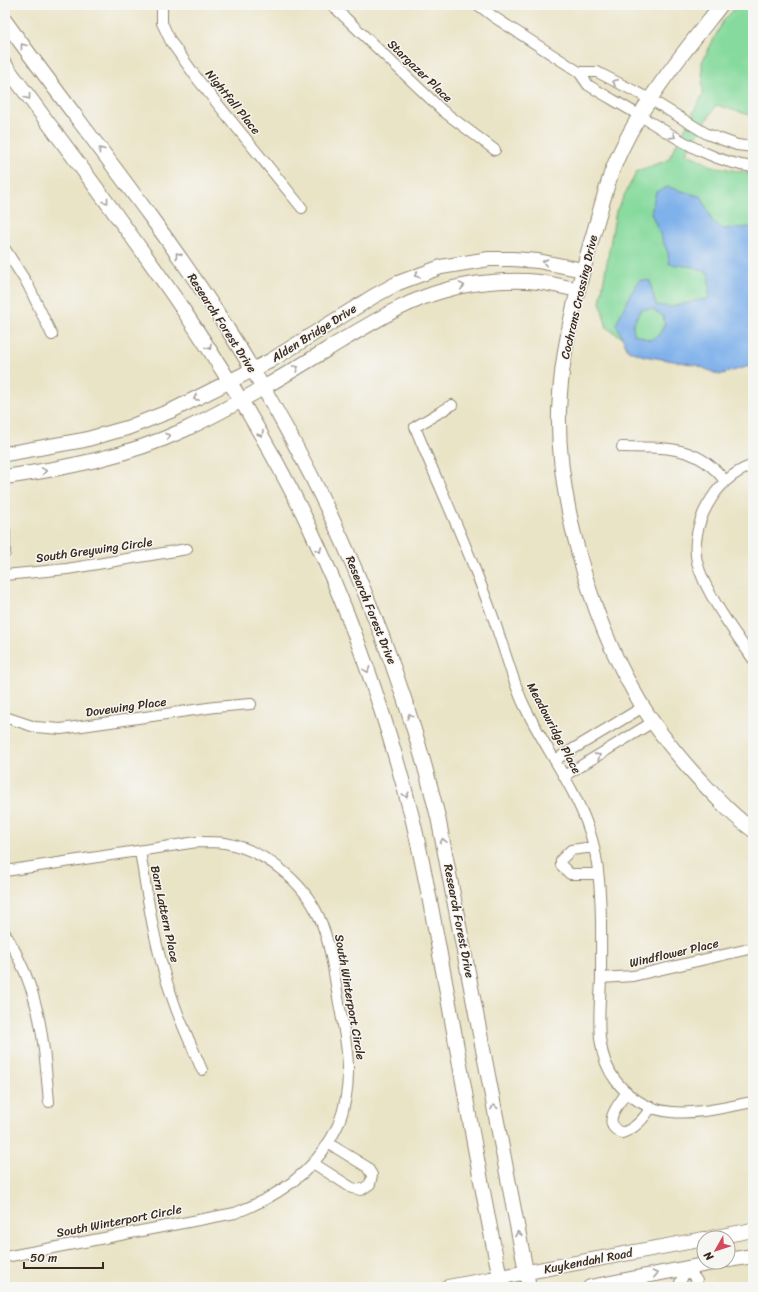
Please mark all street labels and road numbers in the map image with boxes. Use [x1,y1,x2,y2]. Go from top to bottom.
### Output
street label: Stargazer Place [382,34,458,108]
street label: Nightfall Place [200,64,266,140]
street label: Cochrans Crossing Drive [554,232,604,361]
street label: Research Forest Drive [181,269,263,377]
street label: Alden Bridge Drive [266,298,361,369]
street label: South Greywing Circle [34,531,154,569]
street label: Research Forest Drive [339,552,403,668]
street label: Meadowridge Place [520,678,588,778]
street label: Dovewing Place [84,690,168,724]
street label: Research Forest Drive [437,862,481,980]
street label: Barn Lattern Place [144,863,186,965]
street label: South Winterport Circle [328,932,372,1062]
street label: Windflower Place [627,932,721,974]
street label: South Winterport Circle [54,1198,184,1244]
street label: Kuykendahl Road [542,1241,636,1280]

